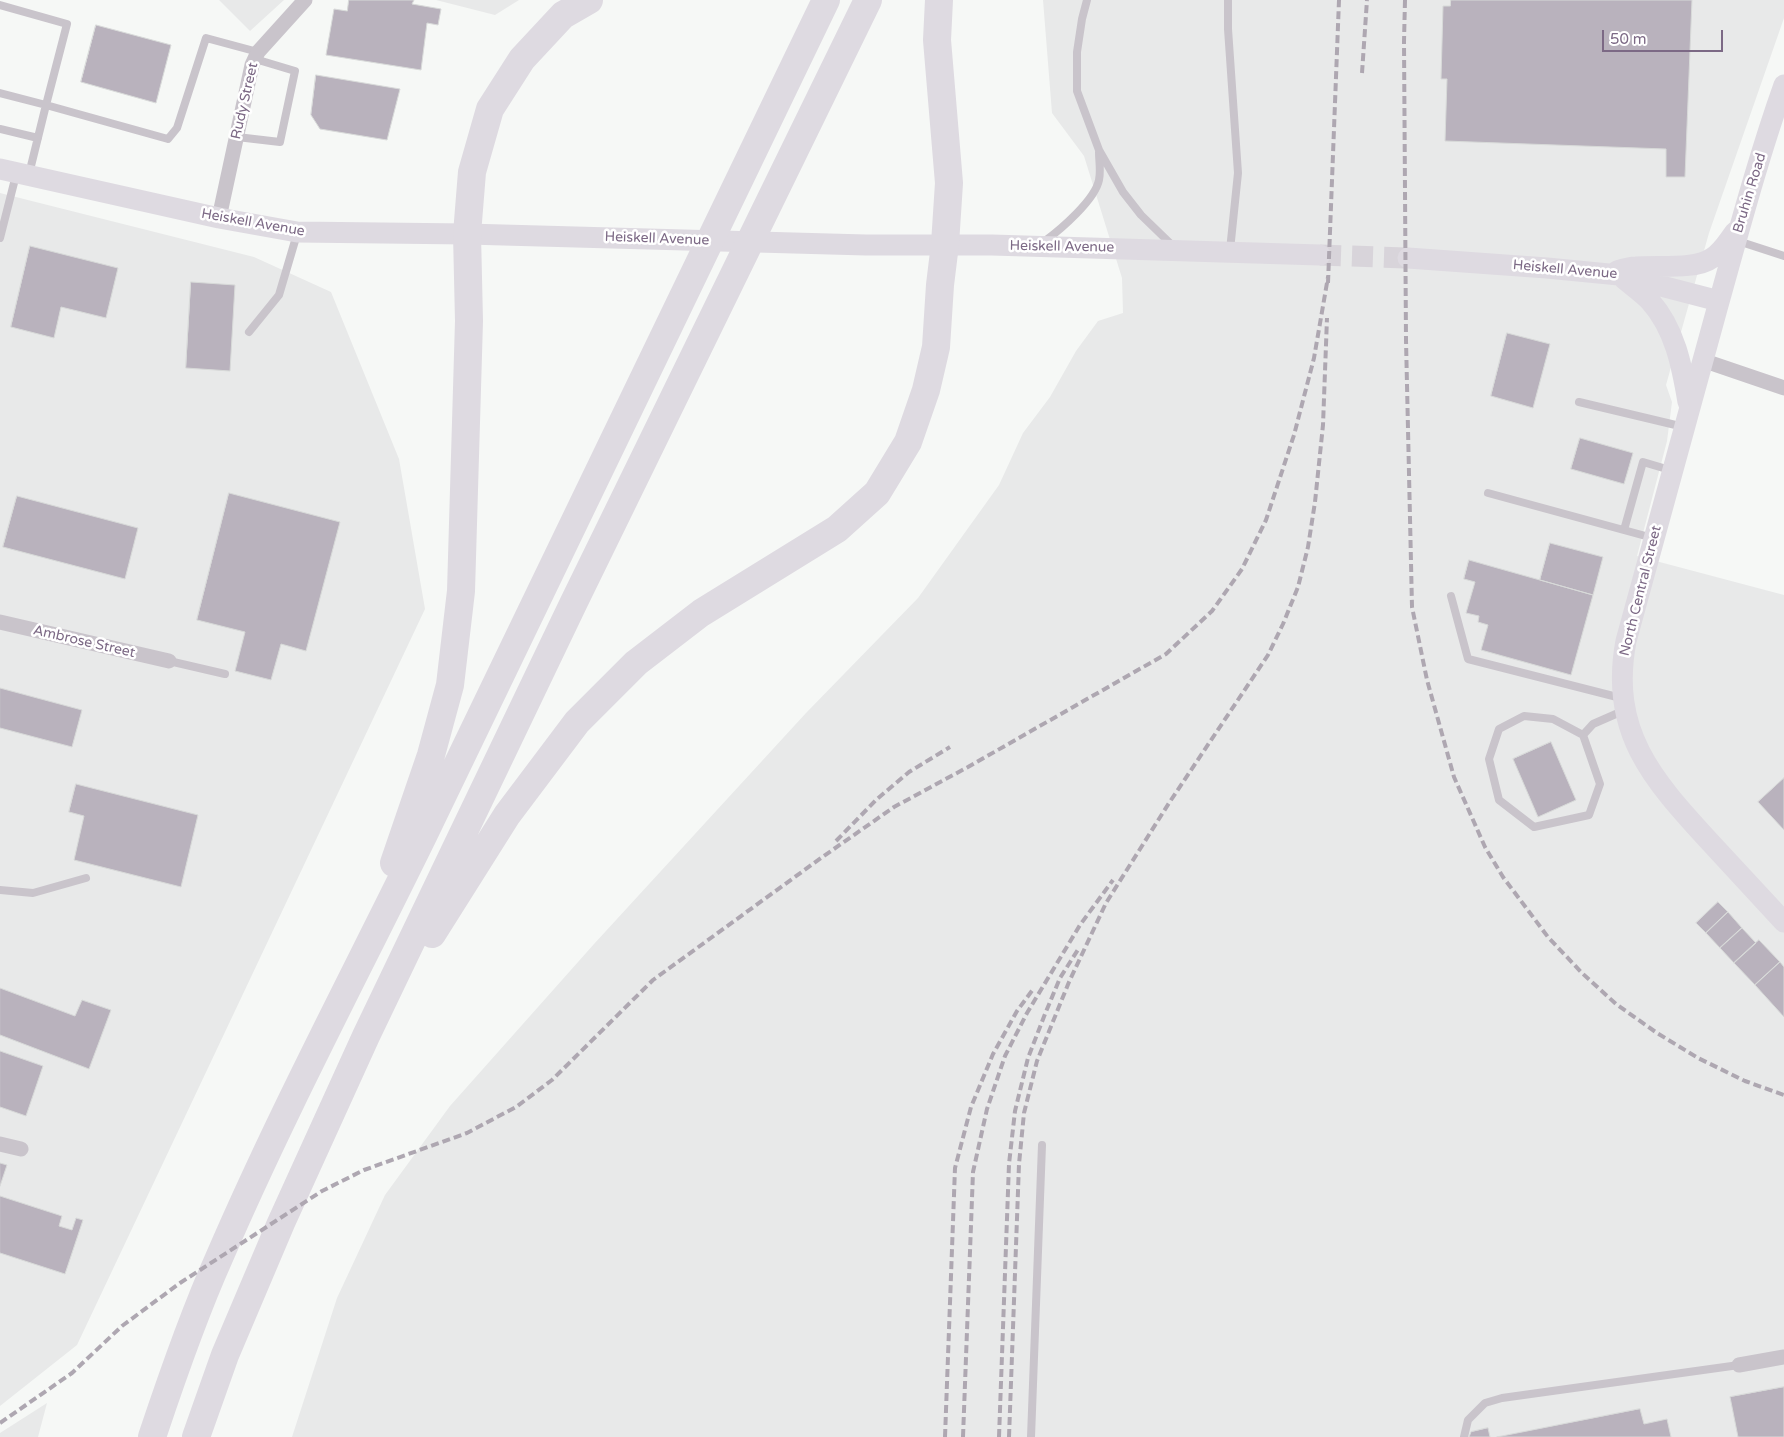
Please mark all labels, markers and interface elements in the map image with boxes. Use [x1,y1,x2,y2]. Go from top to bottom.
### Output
scale bar [1604,20,1725,52]
text: 50 m [1610,30,1647,48]
street label: Rudy Street [228,61,262,141]
street label: Bruhin Road [1730,151,1770,235]
street label: Heiskell Avenue [200,206,306,240]
street label: Heiskell Avenue [604,229,710,249]
street label: Heiskell Avenue [1010,238,1114,256]
street label: Heiskell Avenue [1512,257,1618,283]
street label: North Central Street [1617,524,1665,658]
street label: Ambrose Street [31,622,137,662]

